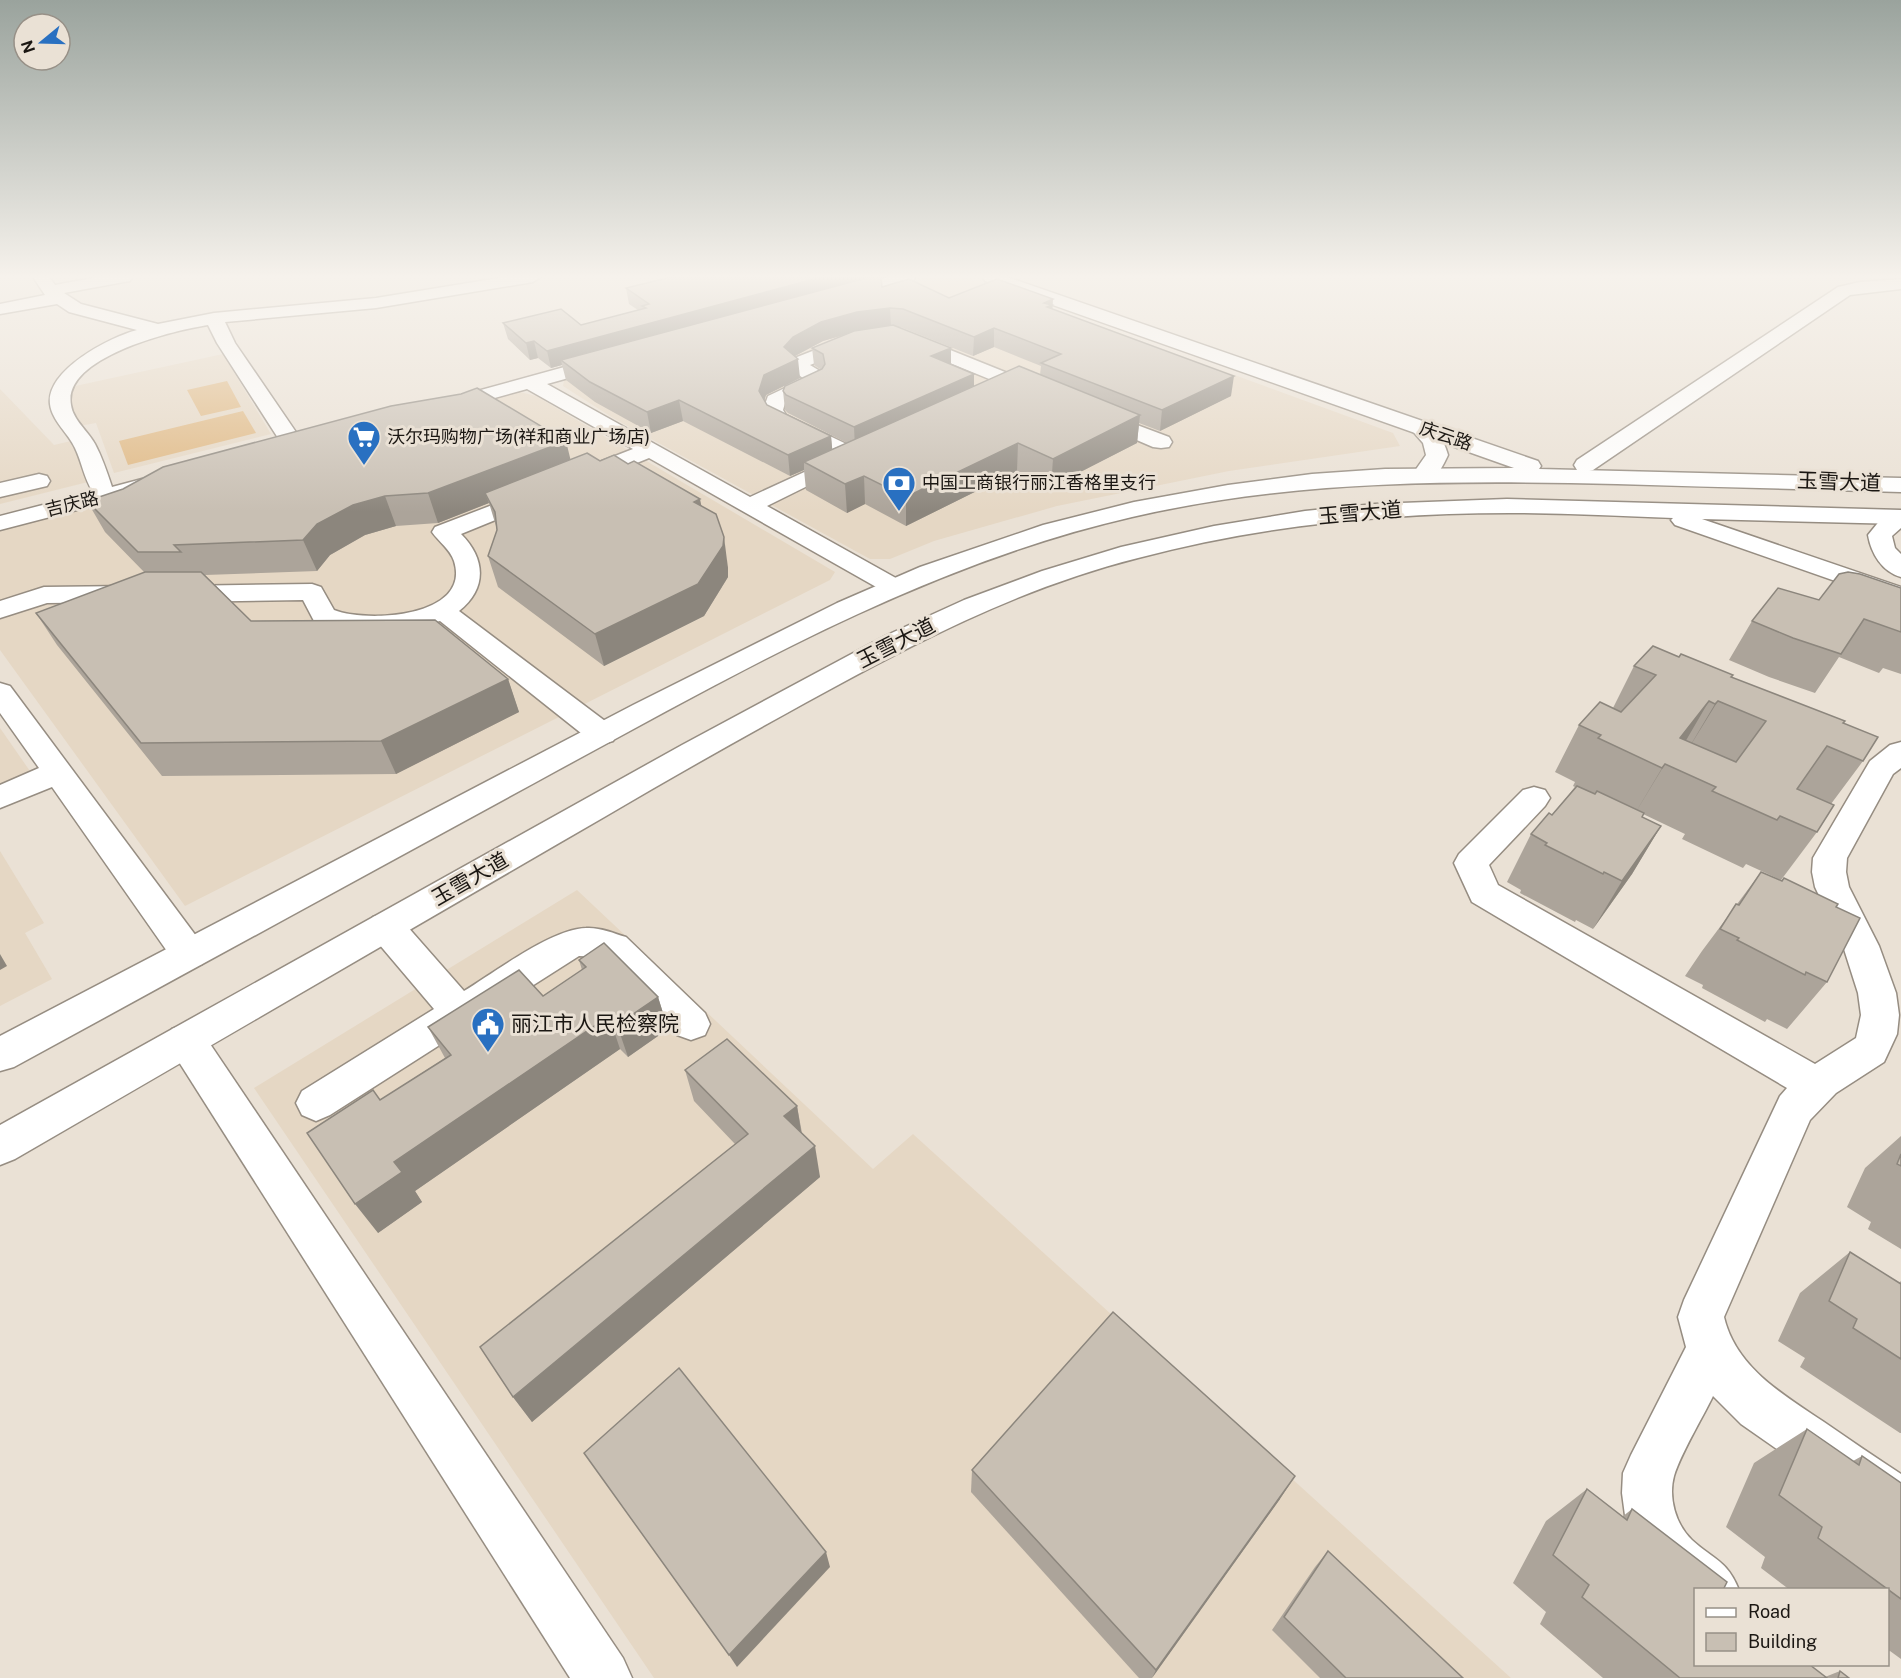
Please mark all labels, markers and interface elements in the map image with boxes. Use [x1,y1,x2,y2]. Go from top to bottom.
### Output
north arrow [12,12,72,72]
text: N [17,38,39,56]
street label: 庆云路 [1417,417,1475,454]
supermarket icon: 沃尔玛购物广场(祥和商业广场店) [346,419,382,466]
place label: 沃尔玛购物广场(祥和商业广场店) [387,426,650,447]
bank icon: 中国工商银行丽江香格里支行 [881,465,917,512]
street label: 玉雪大道 [1797,468,1881,495]
place label: 中国工商银行丽江香格里支行 [922,472,1156,493]
street label: 吉庆路 [43,487,101,520]
street label: 玉雪大道 [1317,496,1403,529]
street label: 玉雪大道 [853,612,939,673]
street label: 玉雪大道 [427,847,512,910]
public building icon: 丽江市人民检察院 [470,1006,506,1053]
place label: 丽江市人民检察院 [511,1011,679,1036]
legend [1694,1588,1889,1666]
text: Road [1748,1601,1791,1622]
text: Building [1748,1631,1817,1652]

